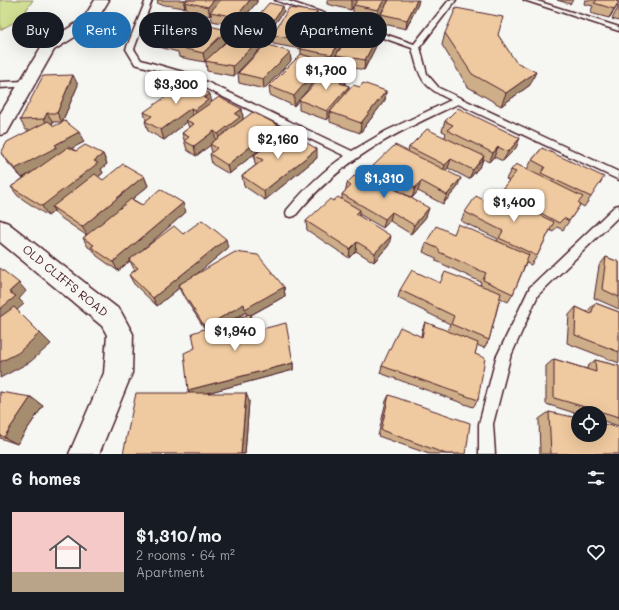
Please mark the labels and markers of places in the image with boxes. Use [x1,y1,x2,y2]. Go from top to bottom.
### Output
pin: $1,700 [293,57,359,91]
pin: $3,300 [143,71,209,105]
pin: $2,160 [245,126,311,160]
pin: $1,310 [351,165,417,199]
pin: $1,400 [481,189,547,223]
pin: $1,940 [202,318,268,352]

